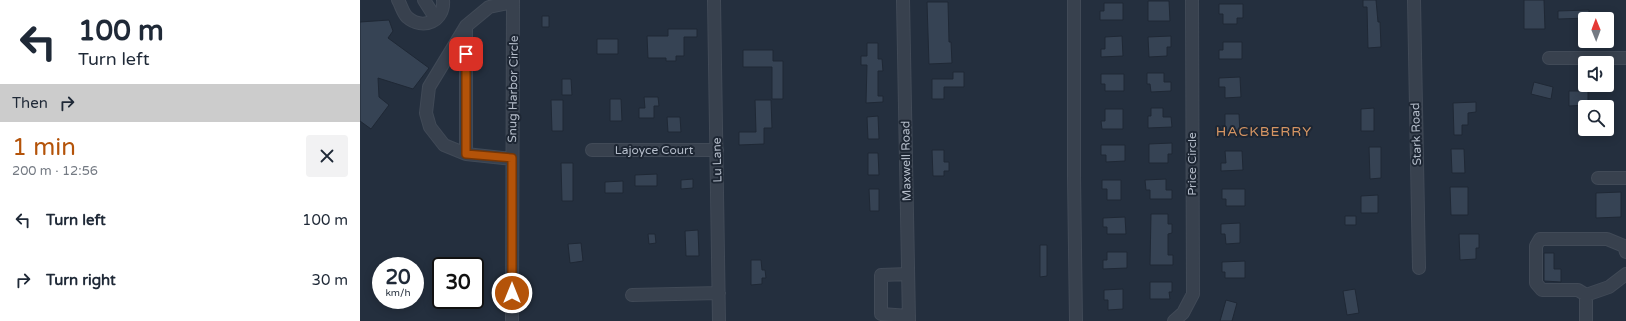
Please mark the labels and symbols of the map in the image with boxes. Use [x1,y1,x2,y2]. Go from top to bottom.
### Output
north arrow [1578,12,1614,48]
street label: Snug Harbor Circle [505,35,521,143]
pin [449,37,483,71]
street label: Stark Road [1408,102,1424,166]
street label: Maxwell Road [898,121,914,201]
district label: HACKBERRY [1216,123,1312,140]
street label: Price Circle [1185,132,1199,196]
street label: Lu Lane [710,137,724,183]
street label: Lajoyce Court [615,143,694,157]
speed limit sign: 30 [432,257,484,309]
position arrow [491,272,533,314]

